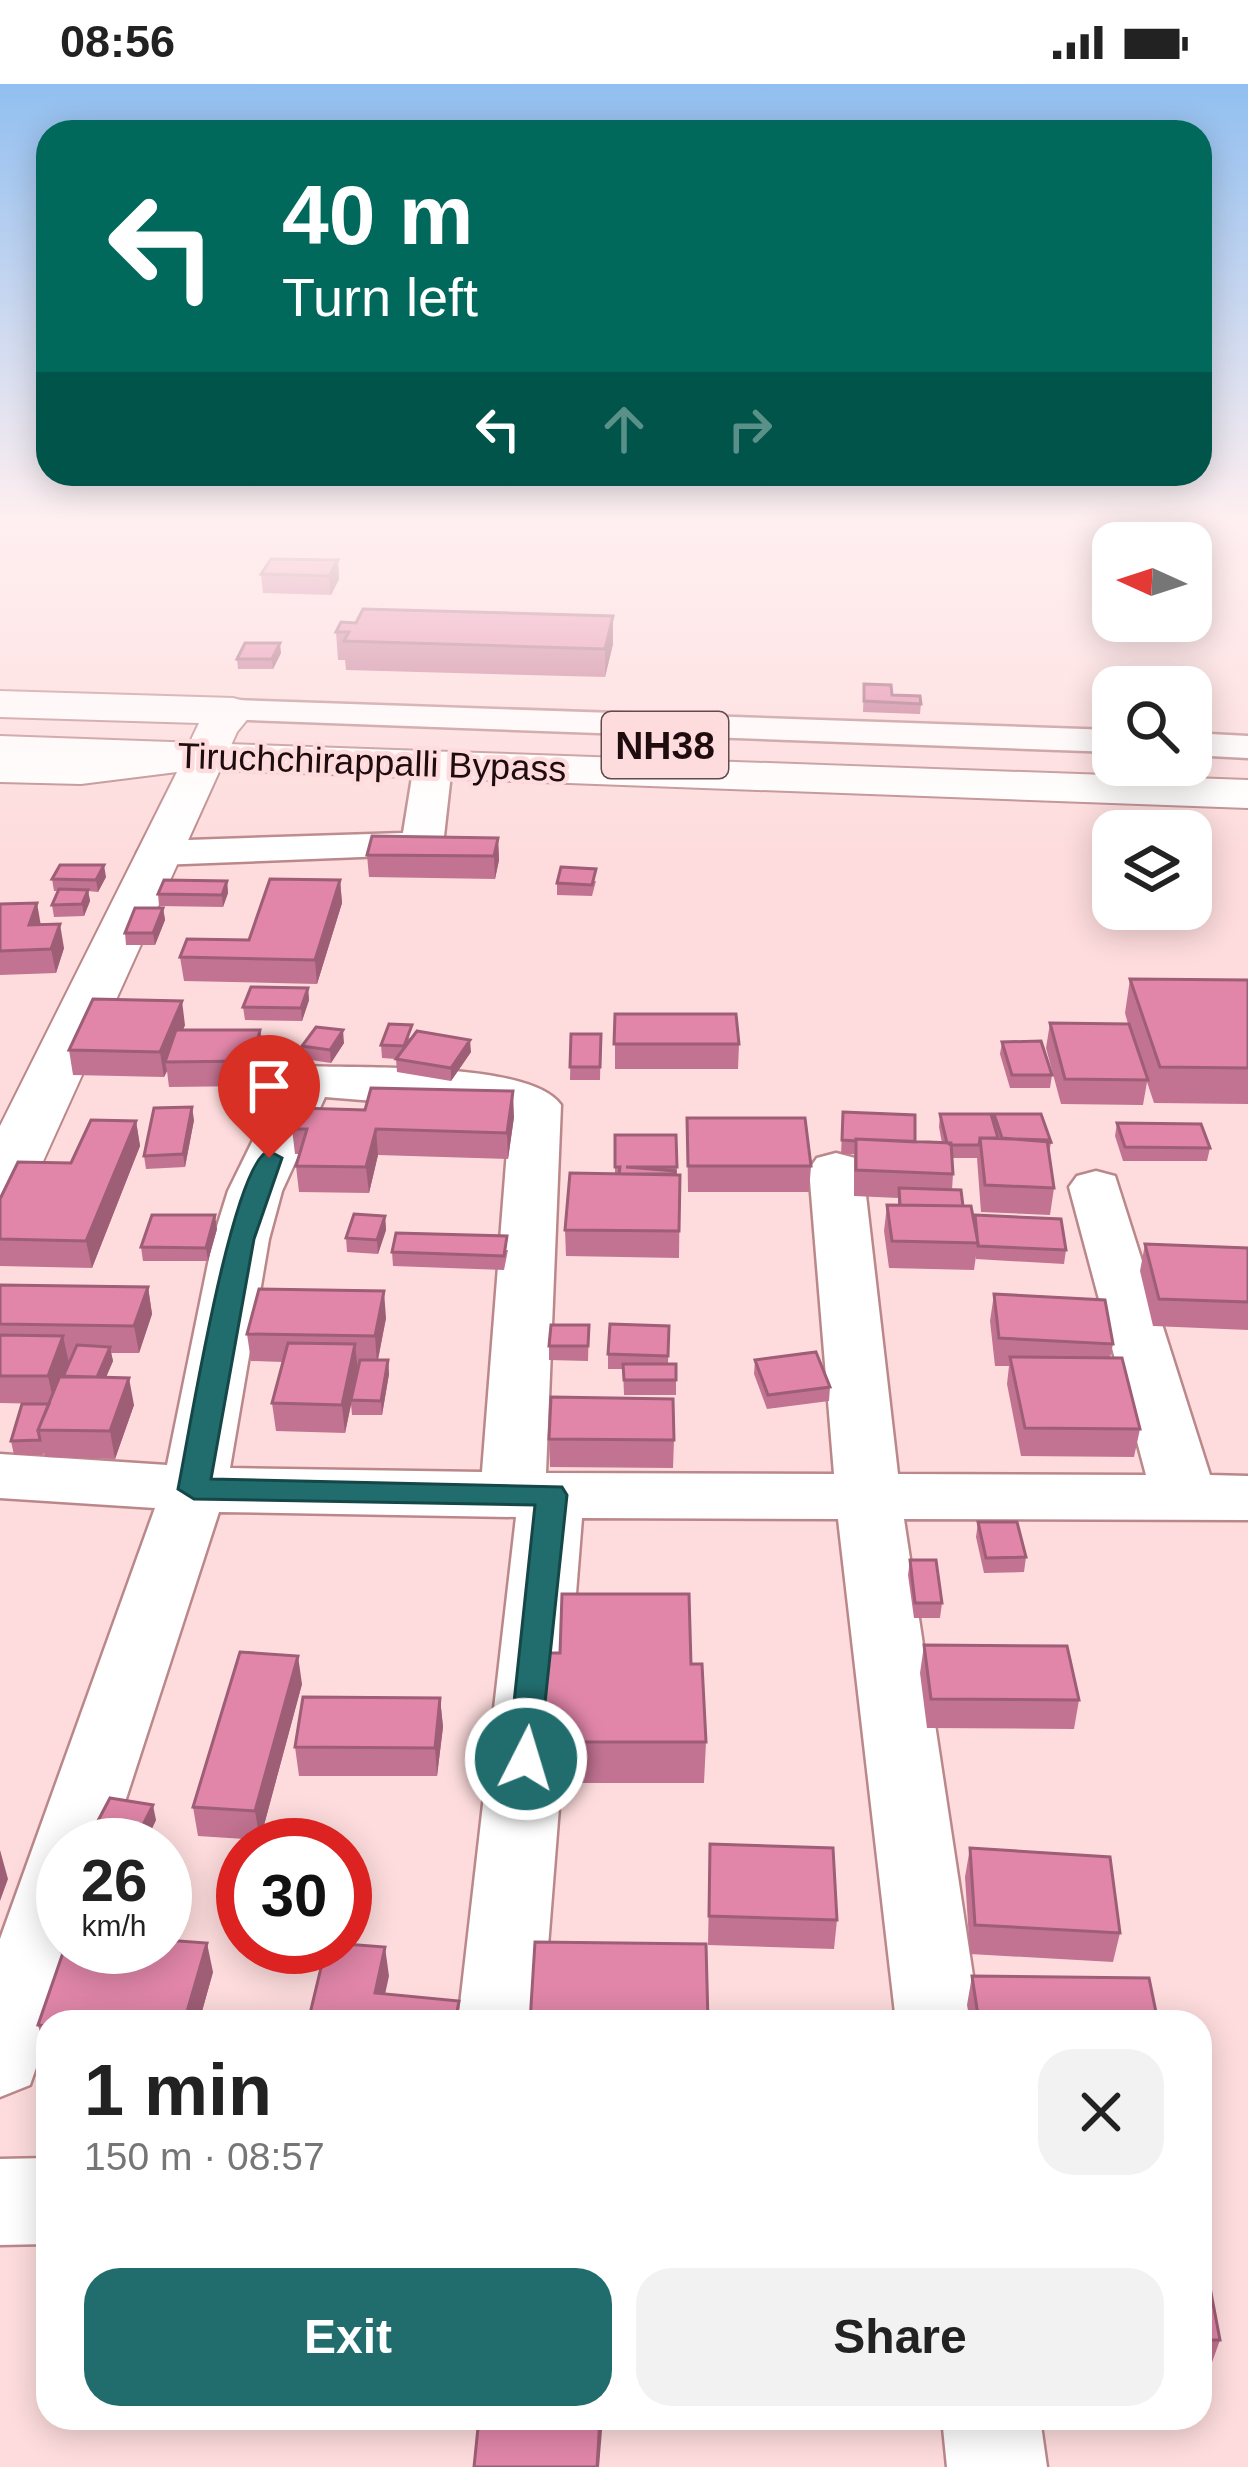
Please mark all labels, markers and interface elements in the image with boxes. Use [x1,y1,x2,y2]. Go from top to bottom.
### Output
text: 08:56 [60,16,175,67]
icon: left [84,168,240,324]
text: 40 m [282,168,473,262]
text: Turn left [282,267,478,327]
icon: left [465,396,531,462]
icon: ahead [591,396,657,462]
icon: right [717,396,783,462]
north arrow [1092,522,1212,642]
map controls [1092,522,1212,930]
button: search [1092,666,1212,786]
road number: NH38 [602,712,728,778]
street label: Tiruchchirappalli Bypass [177,735,567,789]
button: layers [1092,810,1212,930]
pin [218,1035,320,1158]
icon: arrive [236,1053,302,1119]
position arrow [463,1696,589,1822]
speed limit sign: 30 [216,1818,372,1974]
text: 26 [81,1847,147,1914]
text: km/h [81,1909,147,1942]
button: close [1038,2049,1164,2175]
text: 1 min [84,2050,272,2130]
text: 150 m · 08:57 [84,2135,325,2178]
button: Exit [84,2268,612,2406]
button: Share [636,2268,1164,2406]

